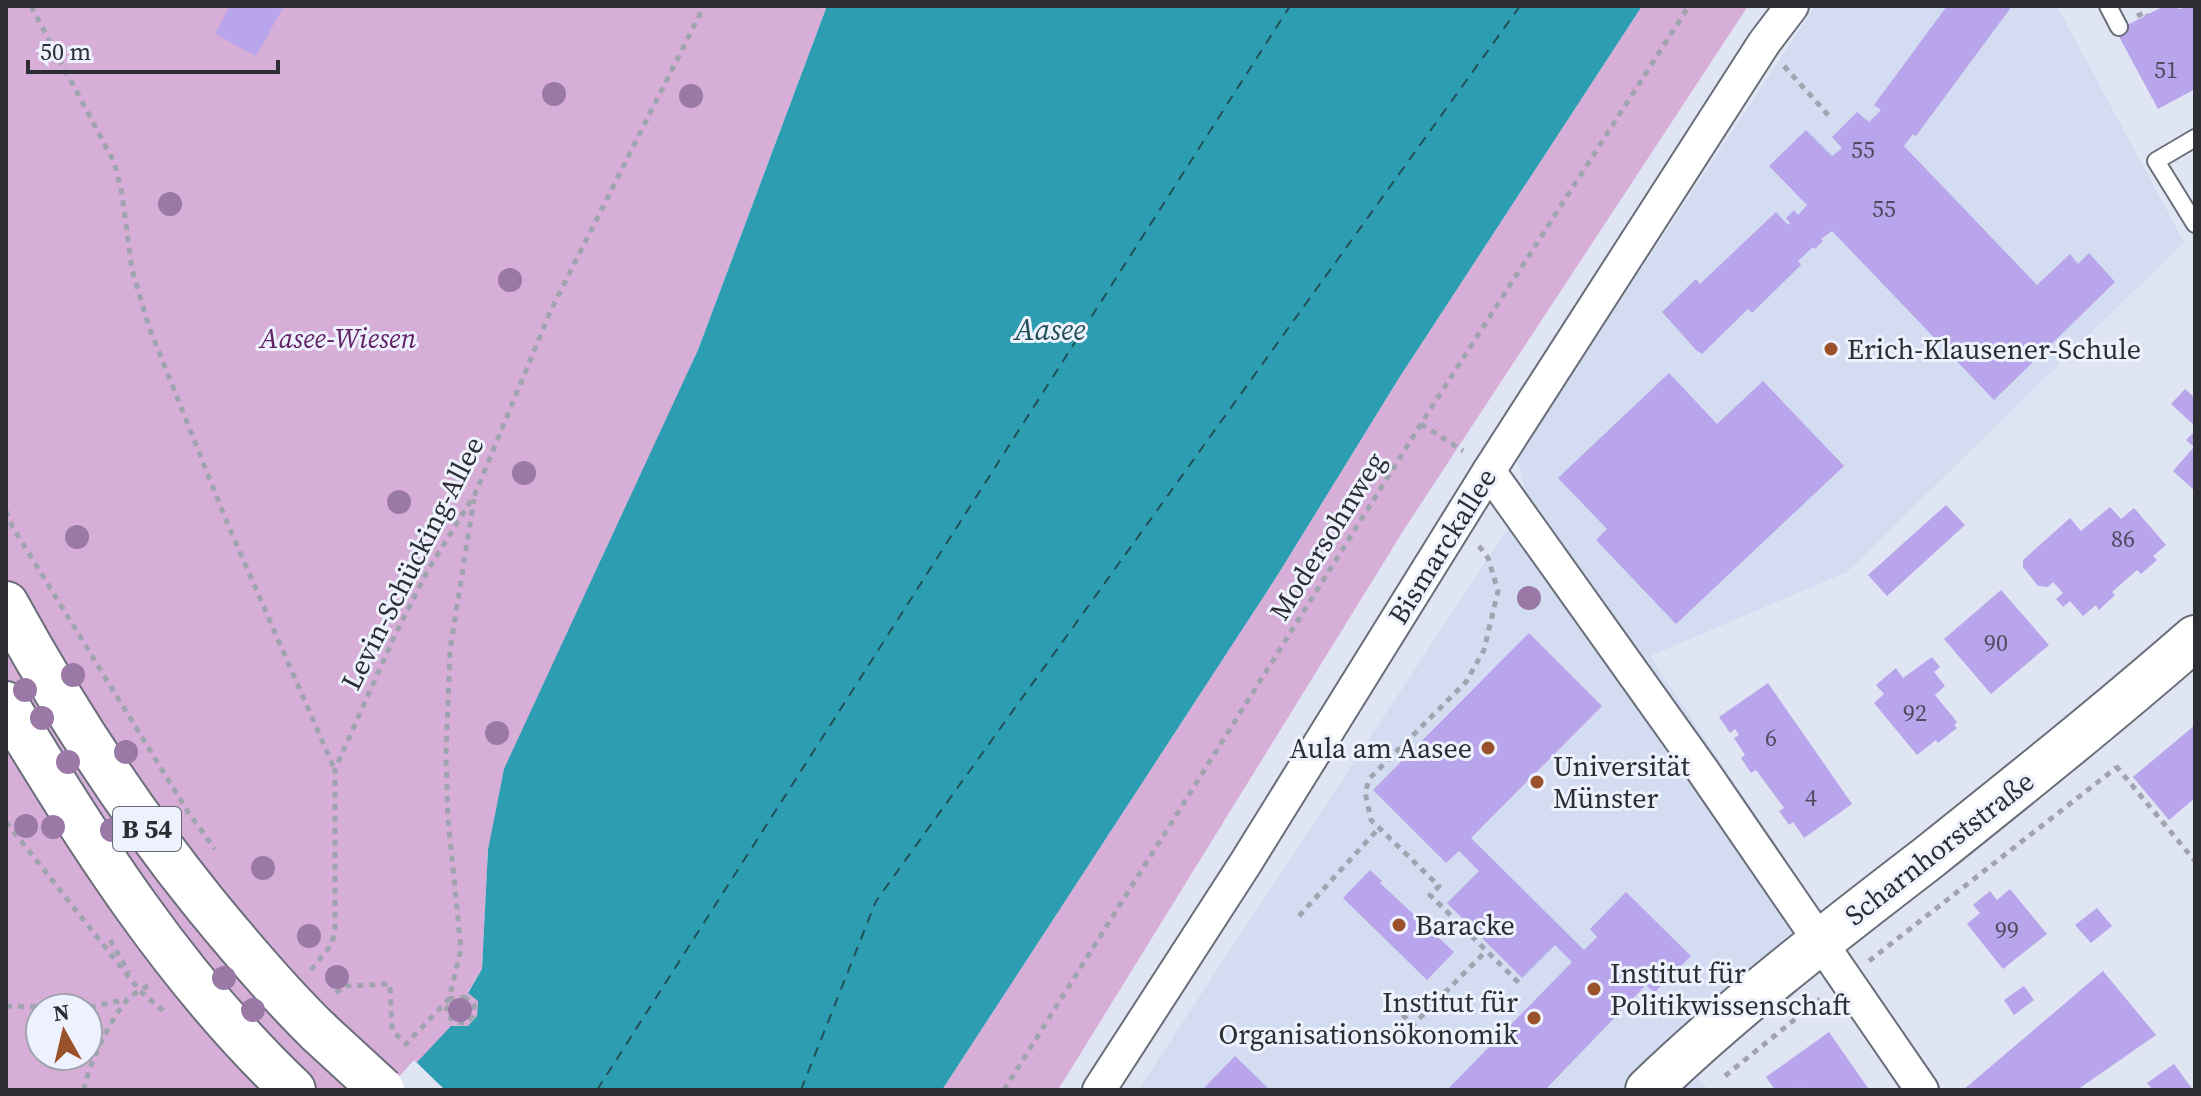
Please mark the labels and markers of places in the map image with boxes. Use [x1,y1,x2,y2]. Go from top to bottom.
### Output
place label: Erich-Klausener-Schule [1847,330,2141,368]
marker: Erich-Klausener-Schule [1822,340,1840,358]
place label: Aula am Aasee [1290,729,1472,767]
marker: Aula am Aasee [1479,739,1497,757]
place label: Universität Münster [1553,747,1691,817]
marker: Universität Münster [1528,773,1546,791]
place label: Baracke [1415,906,1515,944]
marker: Baracke [1390,916,1408,934]
place label: Institut für Politikwissenschaft [1610,954,1850,1024]
marker: Institut für Politikwissenschaft [1585,980,1603,998]
place label: Institut für Organisationsökonomik [1218,983,1519,1053]
marker: Institut für Organisationsökonomik [1525,1009,1543,1027]

